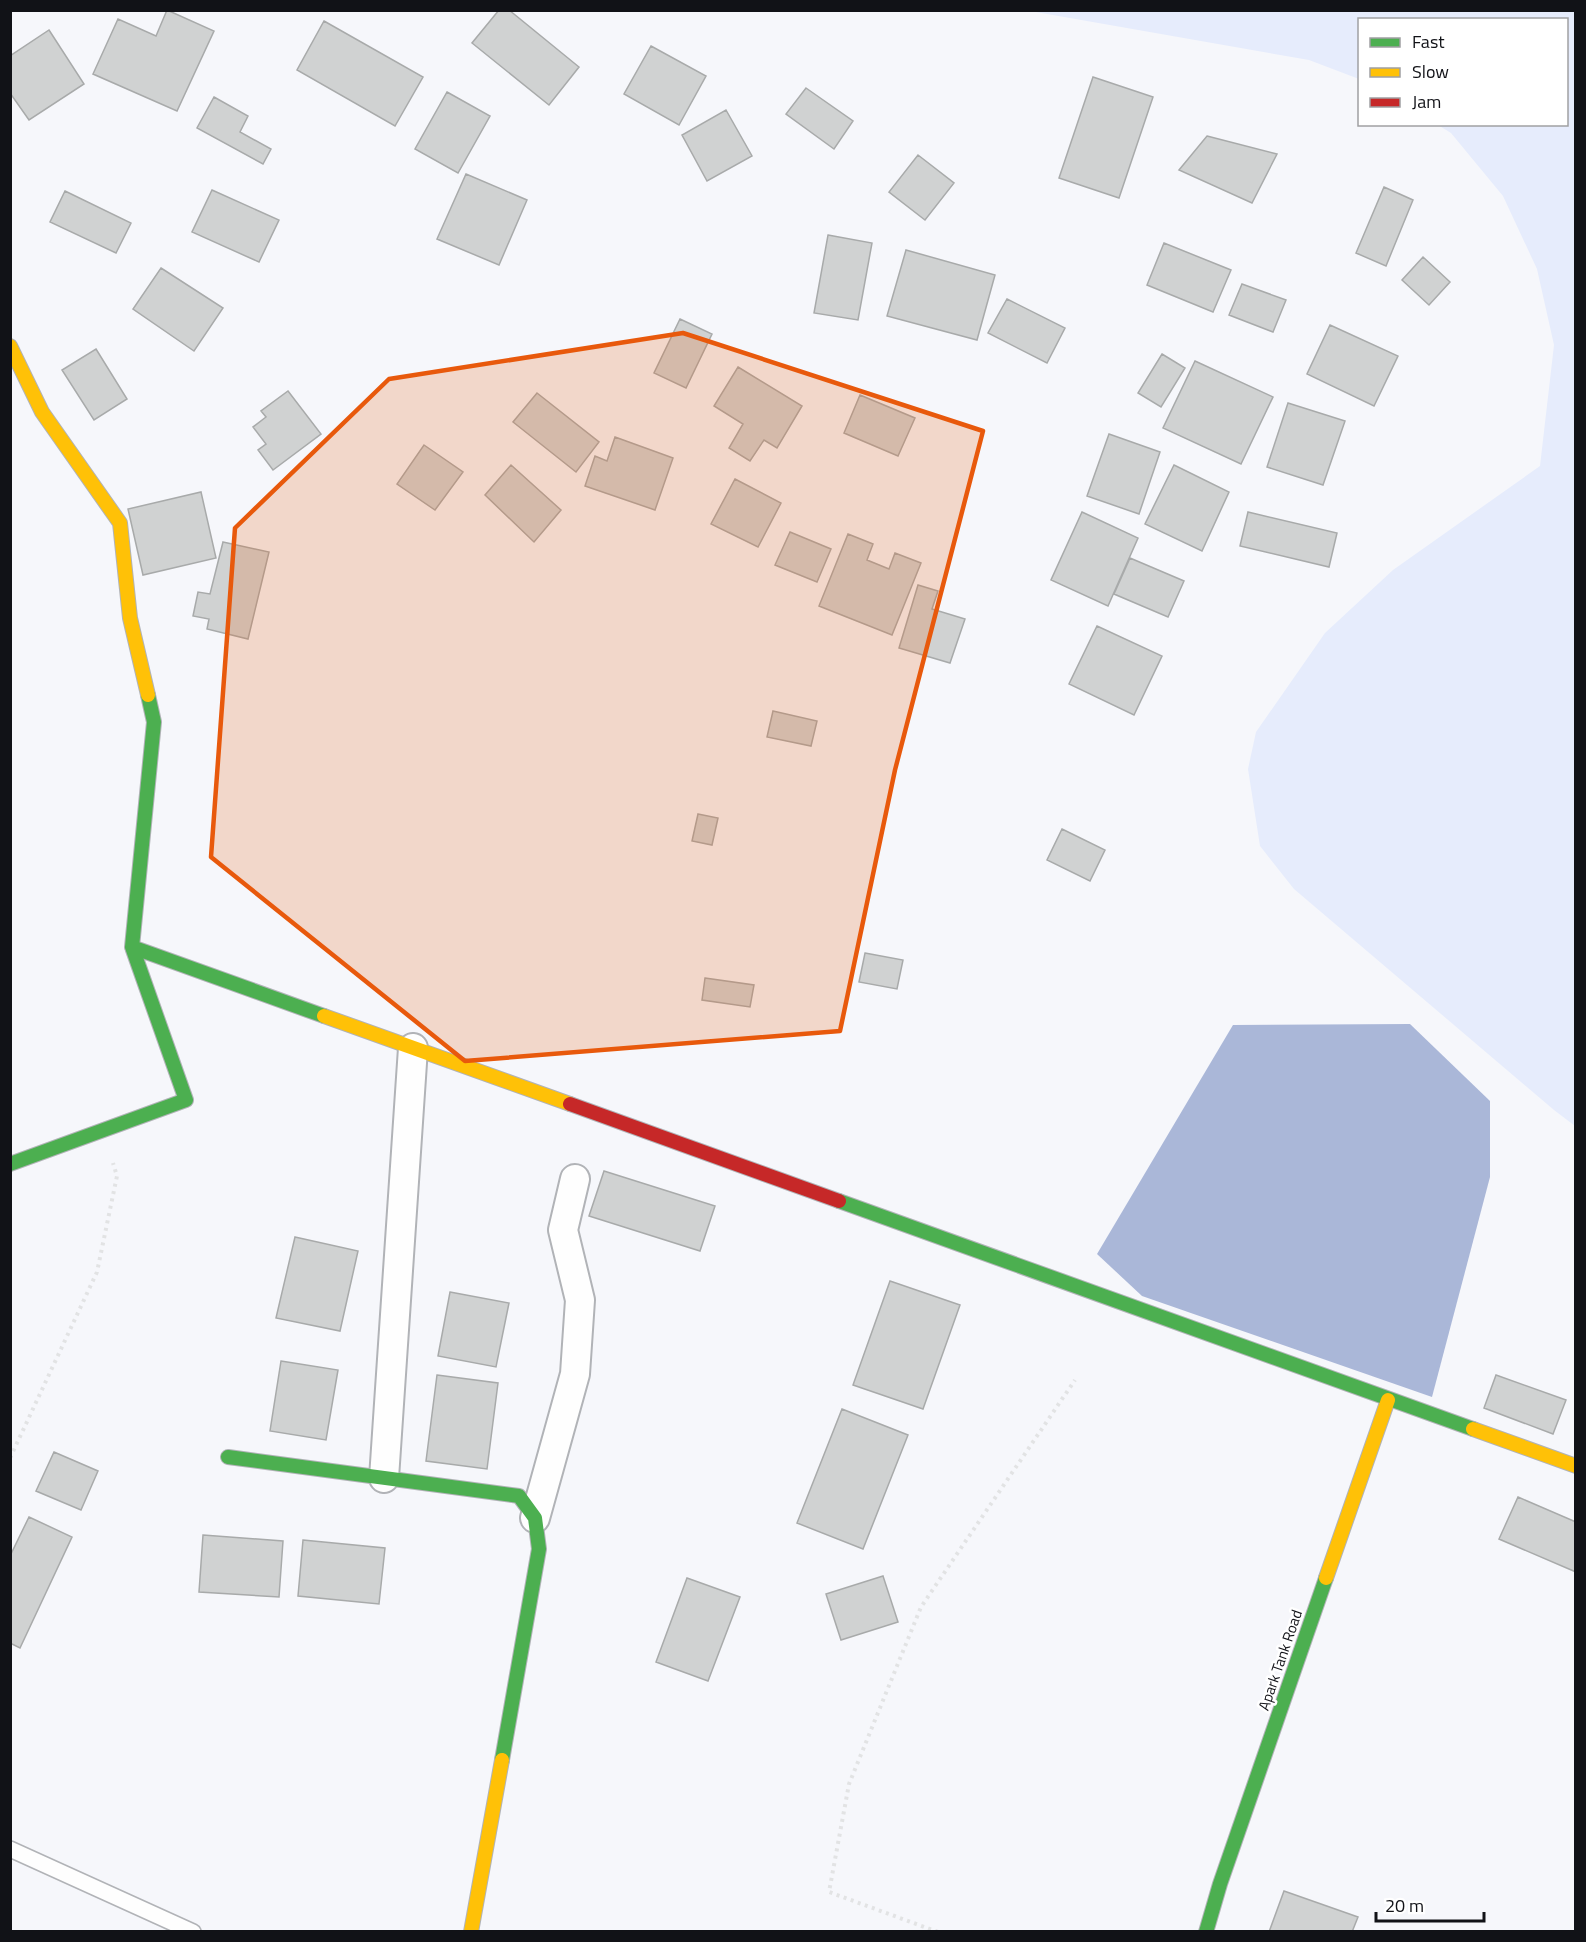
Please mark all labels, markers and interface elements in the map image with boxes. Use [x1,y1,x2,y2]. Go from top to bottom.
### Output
legend [1358,18,1568,126]
text: Fast [1412,28,1445,55]
text: Slow [1412,58,1449,85]
text: Jam [1412,88,1441,115]
street label: Apark Tank Road [1252,1607,1308,1713]
scale bar [1376,1885,1484,1923]
text: 20 m [1385,1892,1424,1919]

